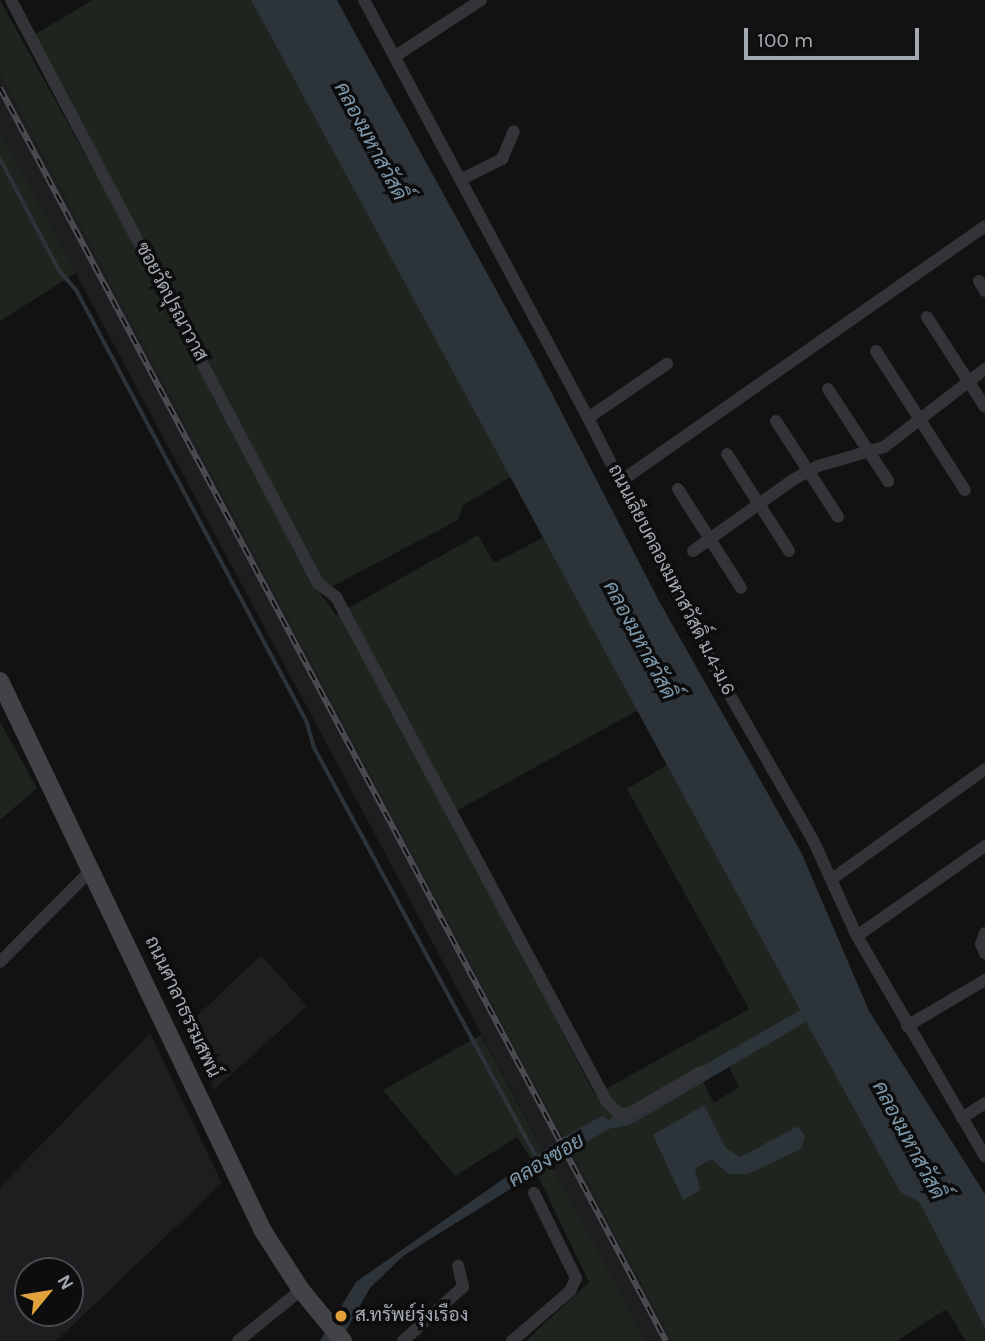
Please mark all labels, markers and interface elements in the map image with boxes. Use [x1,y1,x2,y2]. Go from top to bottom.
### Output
scale bar [747,14,922,58]
text: 100 m [757,28,814,52]
water label: คลองมหาสวัสดิ์ [329,77,413,205]
street label: ซอยวัดปุรณาวาส [130,239,212,365]
street label: ถนนเลียบคลองมหาสวัสดิ์ ม.4-ม.6 [603,461,739,699]
water label: คลองมหาสวัสดิ์ [598,576,682,704]
street label: ถนนศาลาธรรมสพน์ [139,933,225,1081]
water label: คลองมหาสวัสดิ์ [867,1076,951,1204]
water label: คลองซอย [504,1128,588,1192]
north arrow [14,1257,84,1327]
text: N [53,1271,78,1294]
place label: ส.ทรัพย์รุ่งเรือง [355,1305,468,1327]
marker: ส.ทรัพย์รุ่งเรือง [333,1308,349,1324]

